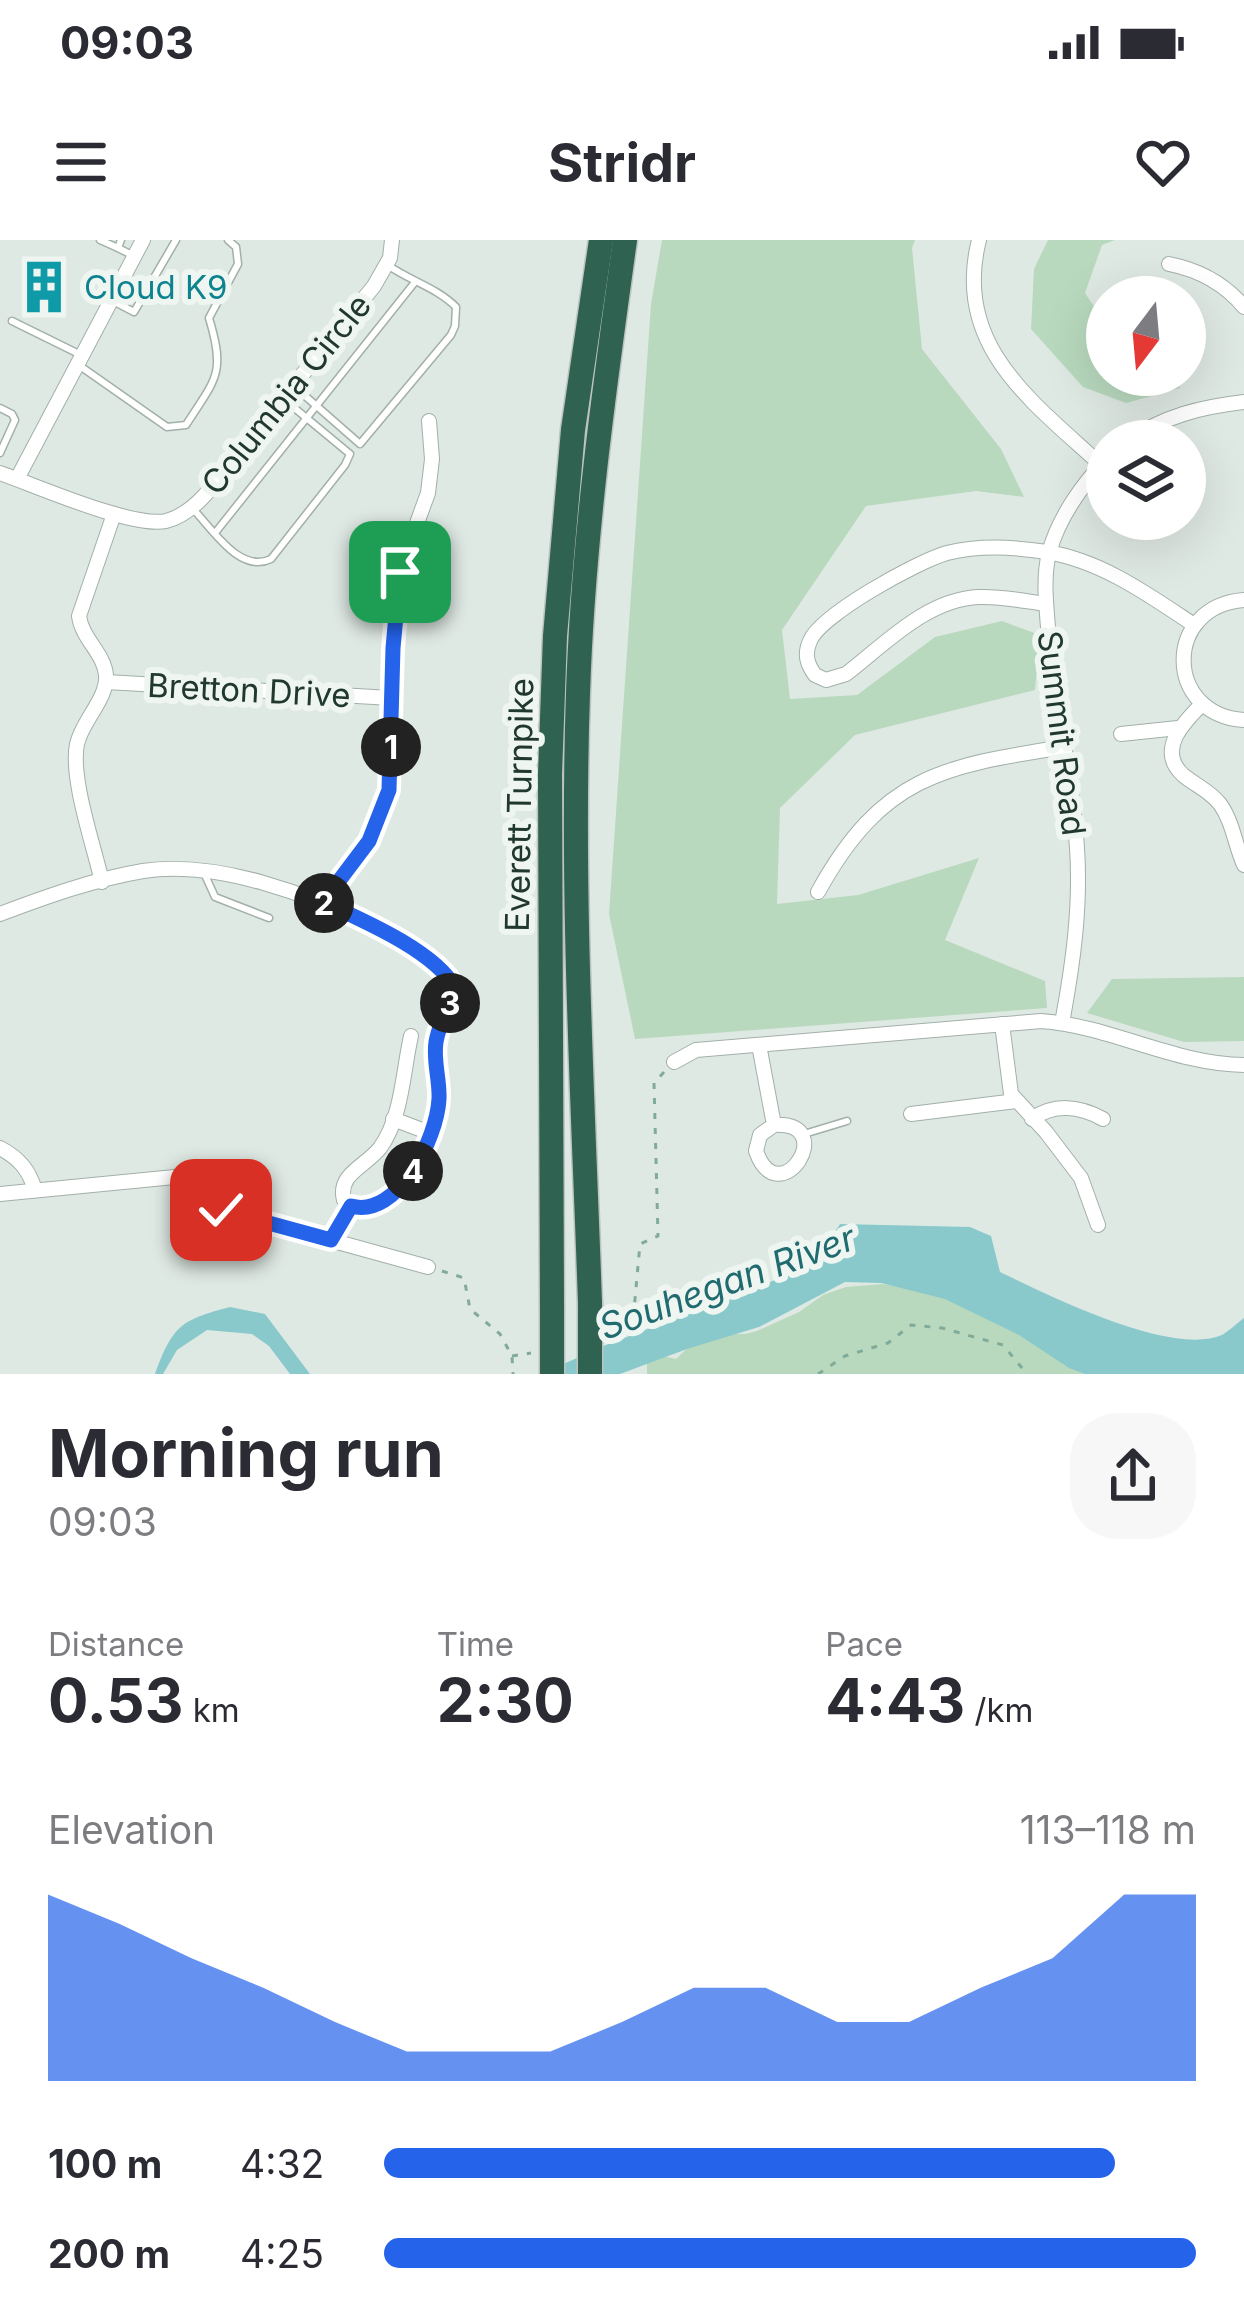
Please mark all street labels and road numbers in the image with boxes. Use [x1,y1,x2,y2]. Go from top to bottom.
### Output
street label: Columbia Circle [193,286,379,502]
street label: Summit Road [1030,628,1094,838]
street label: Bretton Drive [146,665,352,715]
street label: Everett Turnpike [497,678,541,932]

